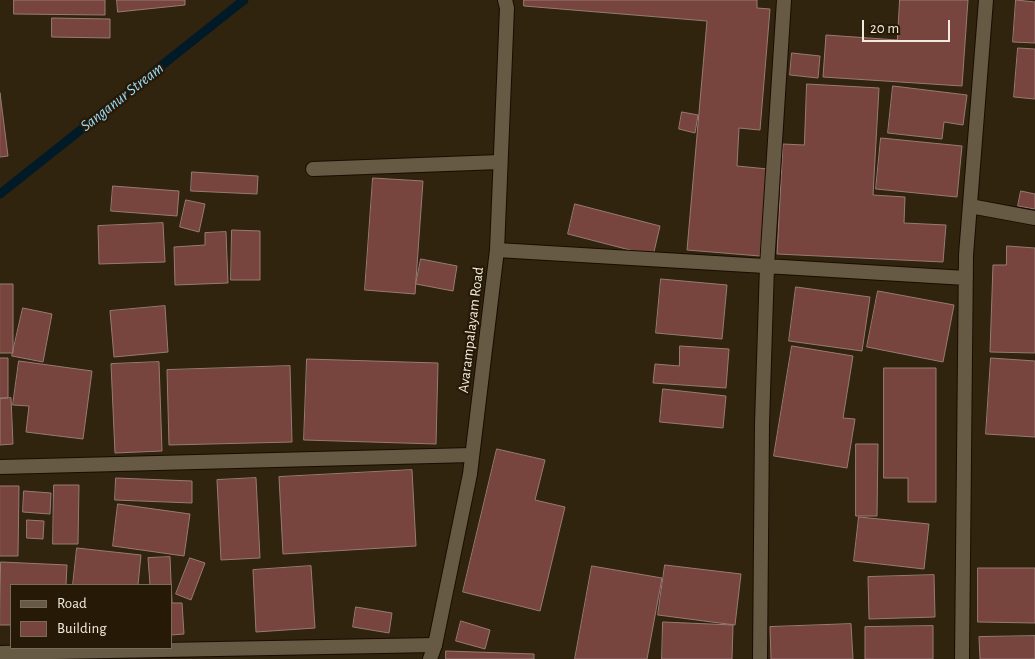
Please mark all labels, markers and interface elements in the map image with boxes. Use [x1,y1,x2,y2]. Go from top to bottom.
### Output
scale bar [865,10,952,42]
text: 20 m [870,21,899,36]
water label: Sanganur Stream [77,59,167,135]
street label: Avarampalayam Road [454,266,488,394]
legend [10,584,172,649]
text: Road [57,596,87,611]
text: Building [57,621,107,636]

